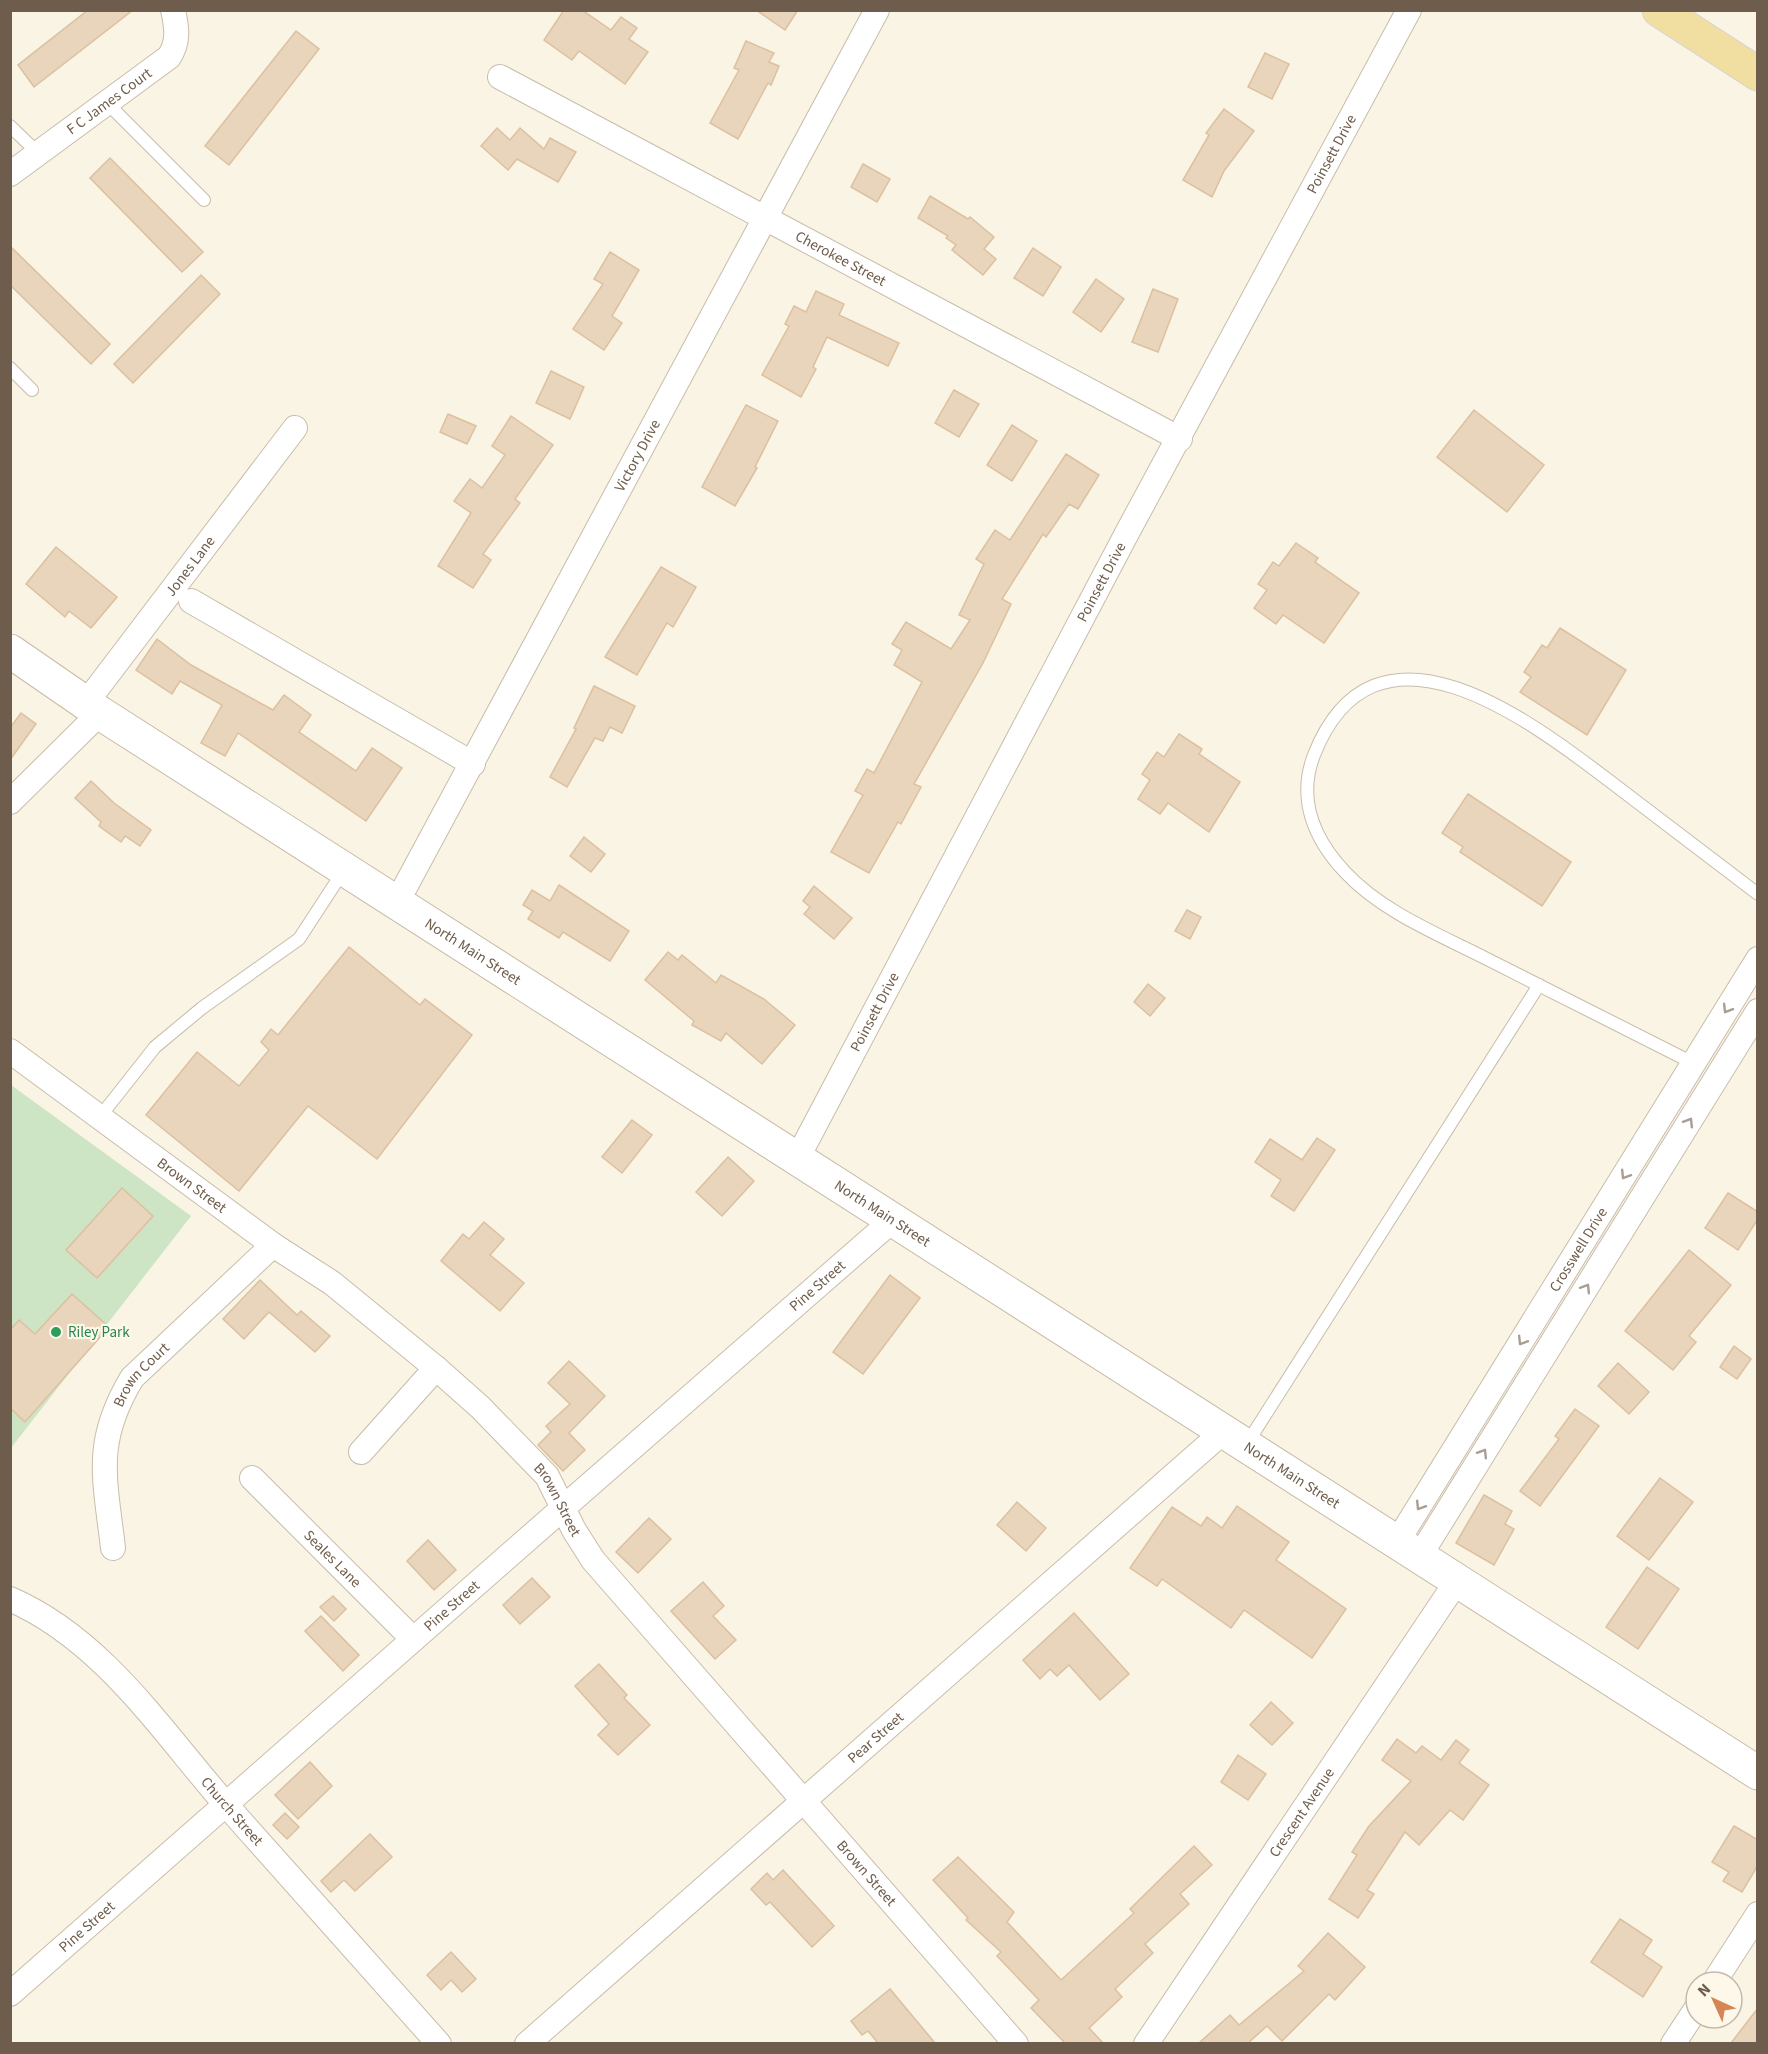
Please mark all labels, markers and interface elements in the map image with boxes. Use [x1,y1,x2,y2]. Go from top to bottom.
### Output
street label: F C James Court [62,63,156,140]
street label: Poinsett Drive [1302,111,1362,198]
street label: Cherokee Street [791,226,890,292]
street label: Victory Drive [610,416,666,496]
street label: Jones Lane [161,532,220,601]
street label: Poinsett Drive [1072,539,1131,626]
street label: North Main Street [421,913,525,990]
street label: Poinsett Drive [845,969,905,1056]
one-way arrow [1723,1003,1735,1013]
one-way arrow [1682,1118,1693,1129]
street label: Brown Street [152,1153,231,1218]
one-way arrow [1621,1169,1633,1179]
street label: North Main Street [830,1175,934,1252]
street label: Crosswell Drive [1544,1204,1613,1296]
street label: Pine Street [785,1256,850,1316]
one-way arrow [1579,1283,1590,1294]
place label: Riley Park [68,1322,130,1343]
marker: Riley Park [49,1325,63,1339]
one-way arrow [1518,1335,1530,1345]
street label: Brown Court [108,1338,174,1410]
street label: North Main Street [1240,1437,1344,1514]
one-way arrow [1476,1449,1488,1459]
street label: Brown Street [529,1458,586,1541]
one-way arrow [1415,1500,1427,1510]
street label: Seales Lane [299,1525,366,1593]
street label: Pine Street [419,1576,485,1637]
street label: Pear Street [843,1707,909,1769]
street label: Crescent Avenue [1264,1764,1340,1862]
street label: Church Street [196,1772,268,1851]
street label: Brown Street [832,1836,901,1911]
street label: Pine Street [54,1896,120,1958]
north arrow [1684,1970,1744,2030]
text: N [1693,1979,1716,2002]

